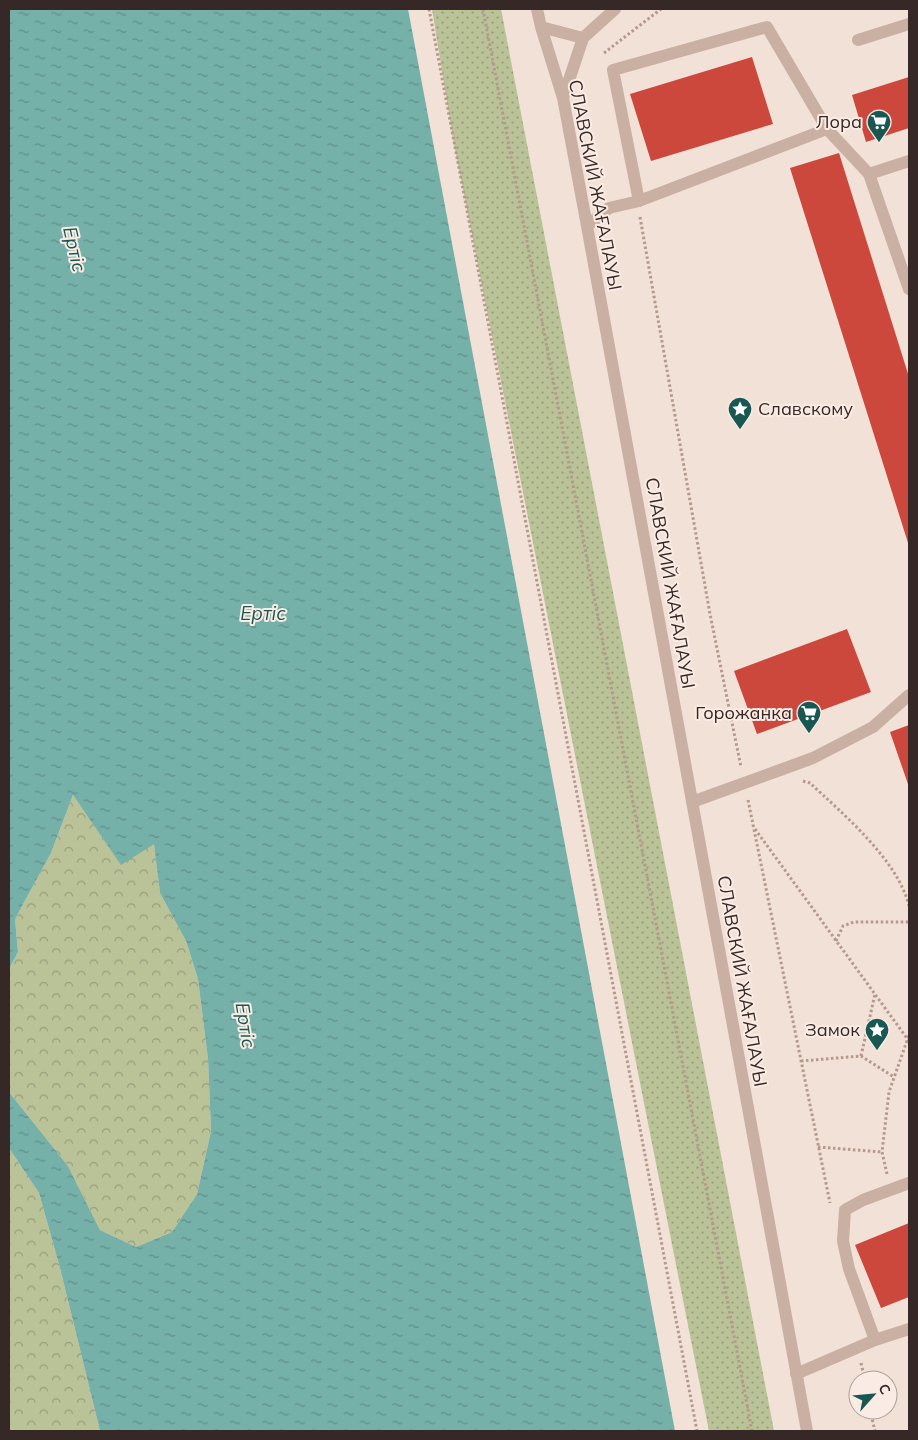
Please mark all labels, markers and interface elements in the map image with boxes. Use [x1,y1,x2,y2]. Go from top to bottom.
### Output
street label: СЛАВСКИЙ ЖАҒАЛАУЫ [564,78,627,292]
supermarket icon: Лора [866,109,892,143]
place label: Лора [816,110,862,133]
water label: Ертіс [58,224,92,274]
place icon: Славскому [727,396,753,430]
place label: Славскому [758,397,853,420]
street label: СЛАВСКИЙ ЖАҒАЛАУЫ [641,476,700,690]
water label: Ертіс [240,601,286,625]
supermarket icon: Горожанка [796,700,822,734]
place label: Горожанка [695,701,792,724]
street label: СЛАВСКИЙ ЖАҒАЛАУЫ [713,874,772,1088]
water label: Ертіс [231,1001,261,1050]
place icon: Замок [864,1017,890,1051]
place label: Замок [805,1018,860,1041]
north arrow [848,1370,898,1420]
text: С [874,1381,895,1397]

